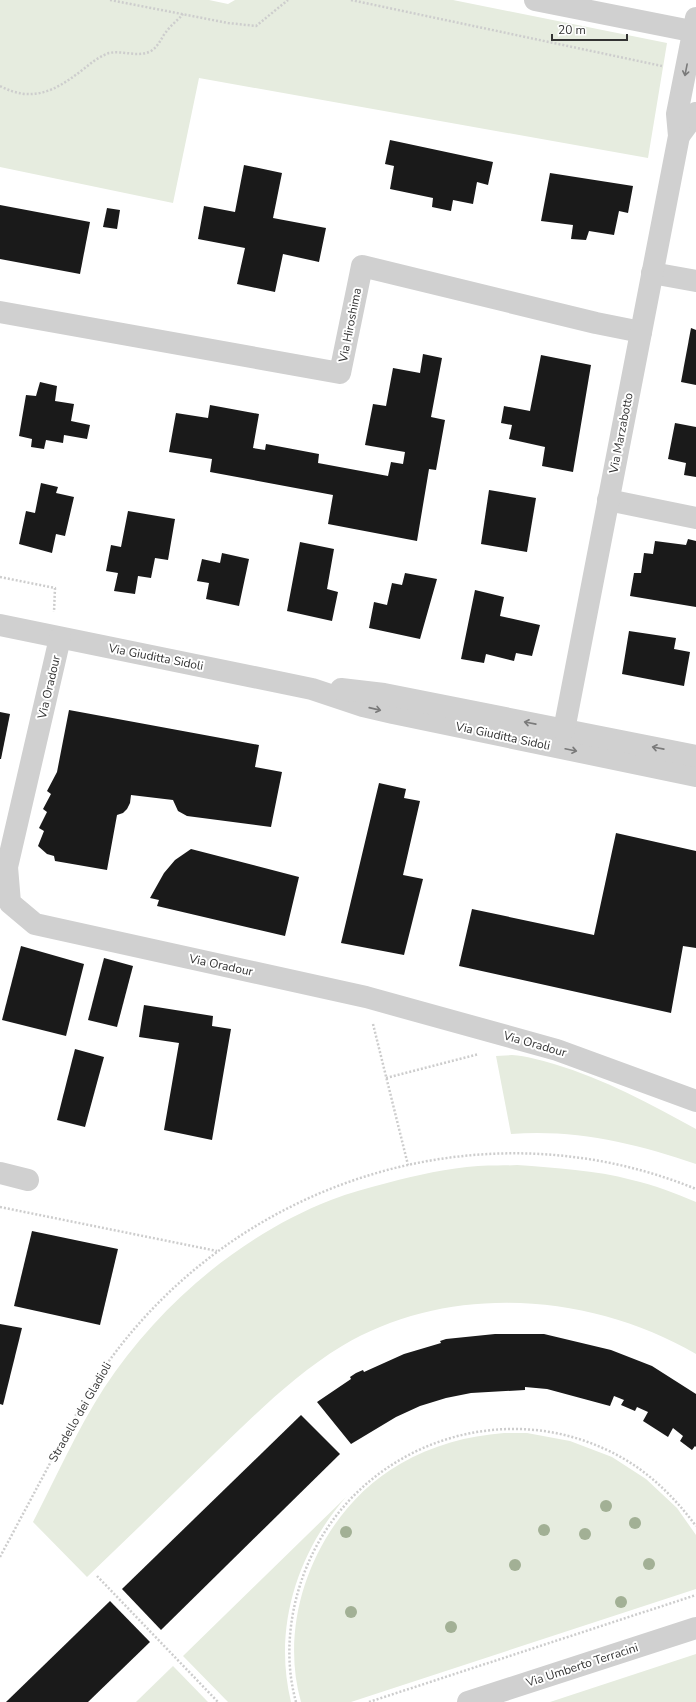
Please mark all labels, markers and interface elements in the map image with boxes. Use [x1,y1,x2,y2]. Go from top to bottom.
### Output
scale bar [552,16,627,42]
text: 20 m [558,22,586,38]
one-way arrow [681,63,689,76]
street label: Via Hiroshima [335,287,365,364]
street label: Via Marzabotto [605,391,637,476]
street label: Via Giuditta Sidoli [106,640,205,674]
street label: Via Oradour [34,653,64,721]
one-way arrow [369,706,382,713]
street label: Via Giuditta Sidoli [453,718,552,754]
one-way arrow [524,719,537,727]
one-way arrow [652,744,665,752]
one-way arrow [564,747,577,755]
street label: Via Oradour [187,950,255,980]
street label: Via Oradour [501,1027,569,1061]
street label: Stradello dei Gladioli [45,1359,115,1465]
street label: Via Umberto Terracini [523,1639,640,1691]

